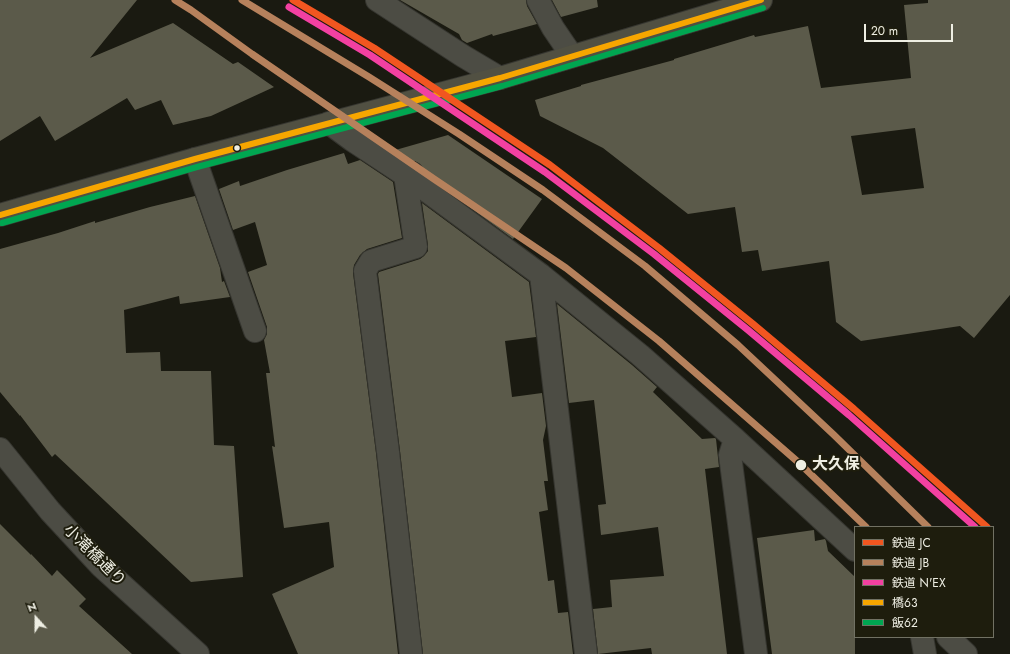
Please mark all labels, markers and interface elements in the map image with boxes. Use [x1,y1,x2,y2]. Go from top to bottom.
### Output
scale bar [866,16,955,42]
text: 20 m [871,22,898,40]
unlabelled marker [232,143,242,153]
place label: 大久保 [812,455,860,475]
marker: 大久保 [794,458,808,472]
street label: 小滝橋通り [59,521,129,591]
legend [854,526,994,638]
text: 鉄道 JC [892,534,931,552]
text: 鉄道 JB [892,554,929,572]
text: 鉄道 N'EX [892,574,946,592]
text: 橋63 [892,594,917,612]
north arrow [16,598,56,638]
text: N [25,598,39,616]
text: 飯62 [892,614,918,632]

